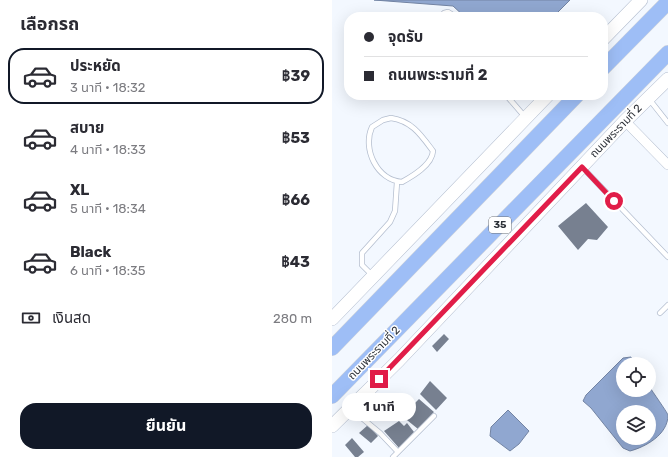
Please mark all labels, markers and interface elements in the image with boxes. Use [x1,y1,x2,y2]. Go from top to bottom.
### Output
text: เลือกรถ [20,13,79,35]
text: จุดรับ [388,28,423,46]
text: ประหยัด [70,57,121,75]
icon: car [22,58,58,94]
text: ถนนพระรามที่ 2 [388,66,487,84]
text: ฿39 [282,67,310,85]
text: 3 นาที · 18:32 [70,80,145,95]
street label: ถนนพระรามที่ 2 [586,100,645,160]
text: สบาย [70,119,104,137]
icon: car [22,120,58,156]
text: ฿53 [282,129,310,147]
text: 4 นาที · 18:33 [70,142,146,157]
text: XL [70,181,89,199]
icon: car [22,182,58,218]
text: ฿66 [282,191,310,209]
route start [605,192,623,210]
text: 5 นาที · 18:34 [70,201,146,216]
road number: 35 [489,217,511,233]
text: Black [70,243,111,261]
icon: car [22,244,58,280]
text: ฿43 [281,253,310,271]
text: 6 นาที · 18:35 [70,263,146,278]
icon: cash [20,307,42,329]
text: เงินสด [52,309,91,327]
text: 280 m [273,311,312,326]
street label: ถนนพระรามที่ 2 [344,322,403,382]
map controls [616,357,656,445]
button: locate [616,357,656,397]
route end [370,370,388,388]
callout: 1 นาที [342,393,416,421]
text: 1 นาที [363,399,395,414]
button: ยืนยัน [20,403,312,449]
button: layers [616,405,656,445]

